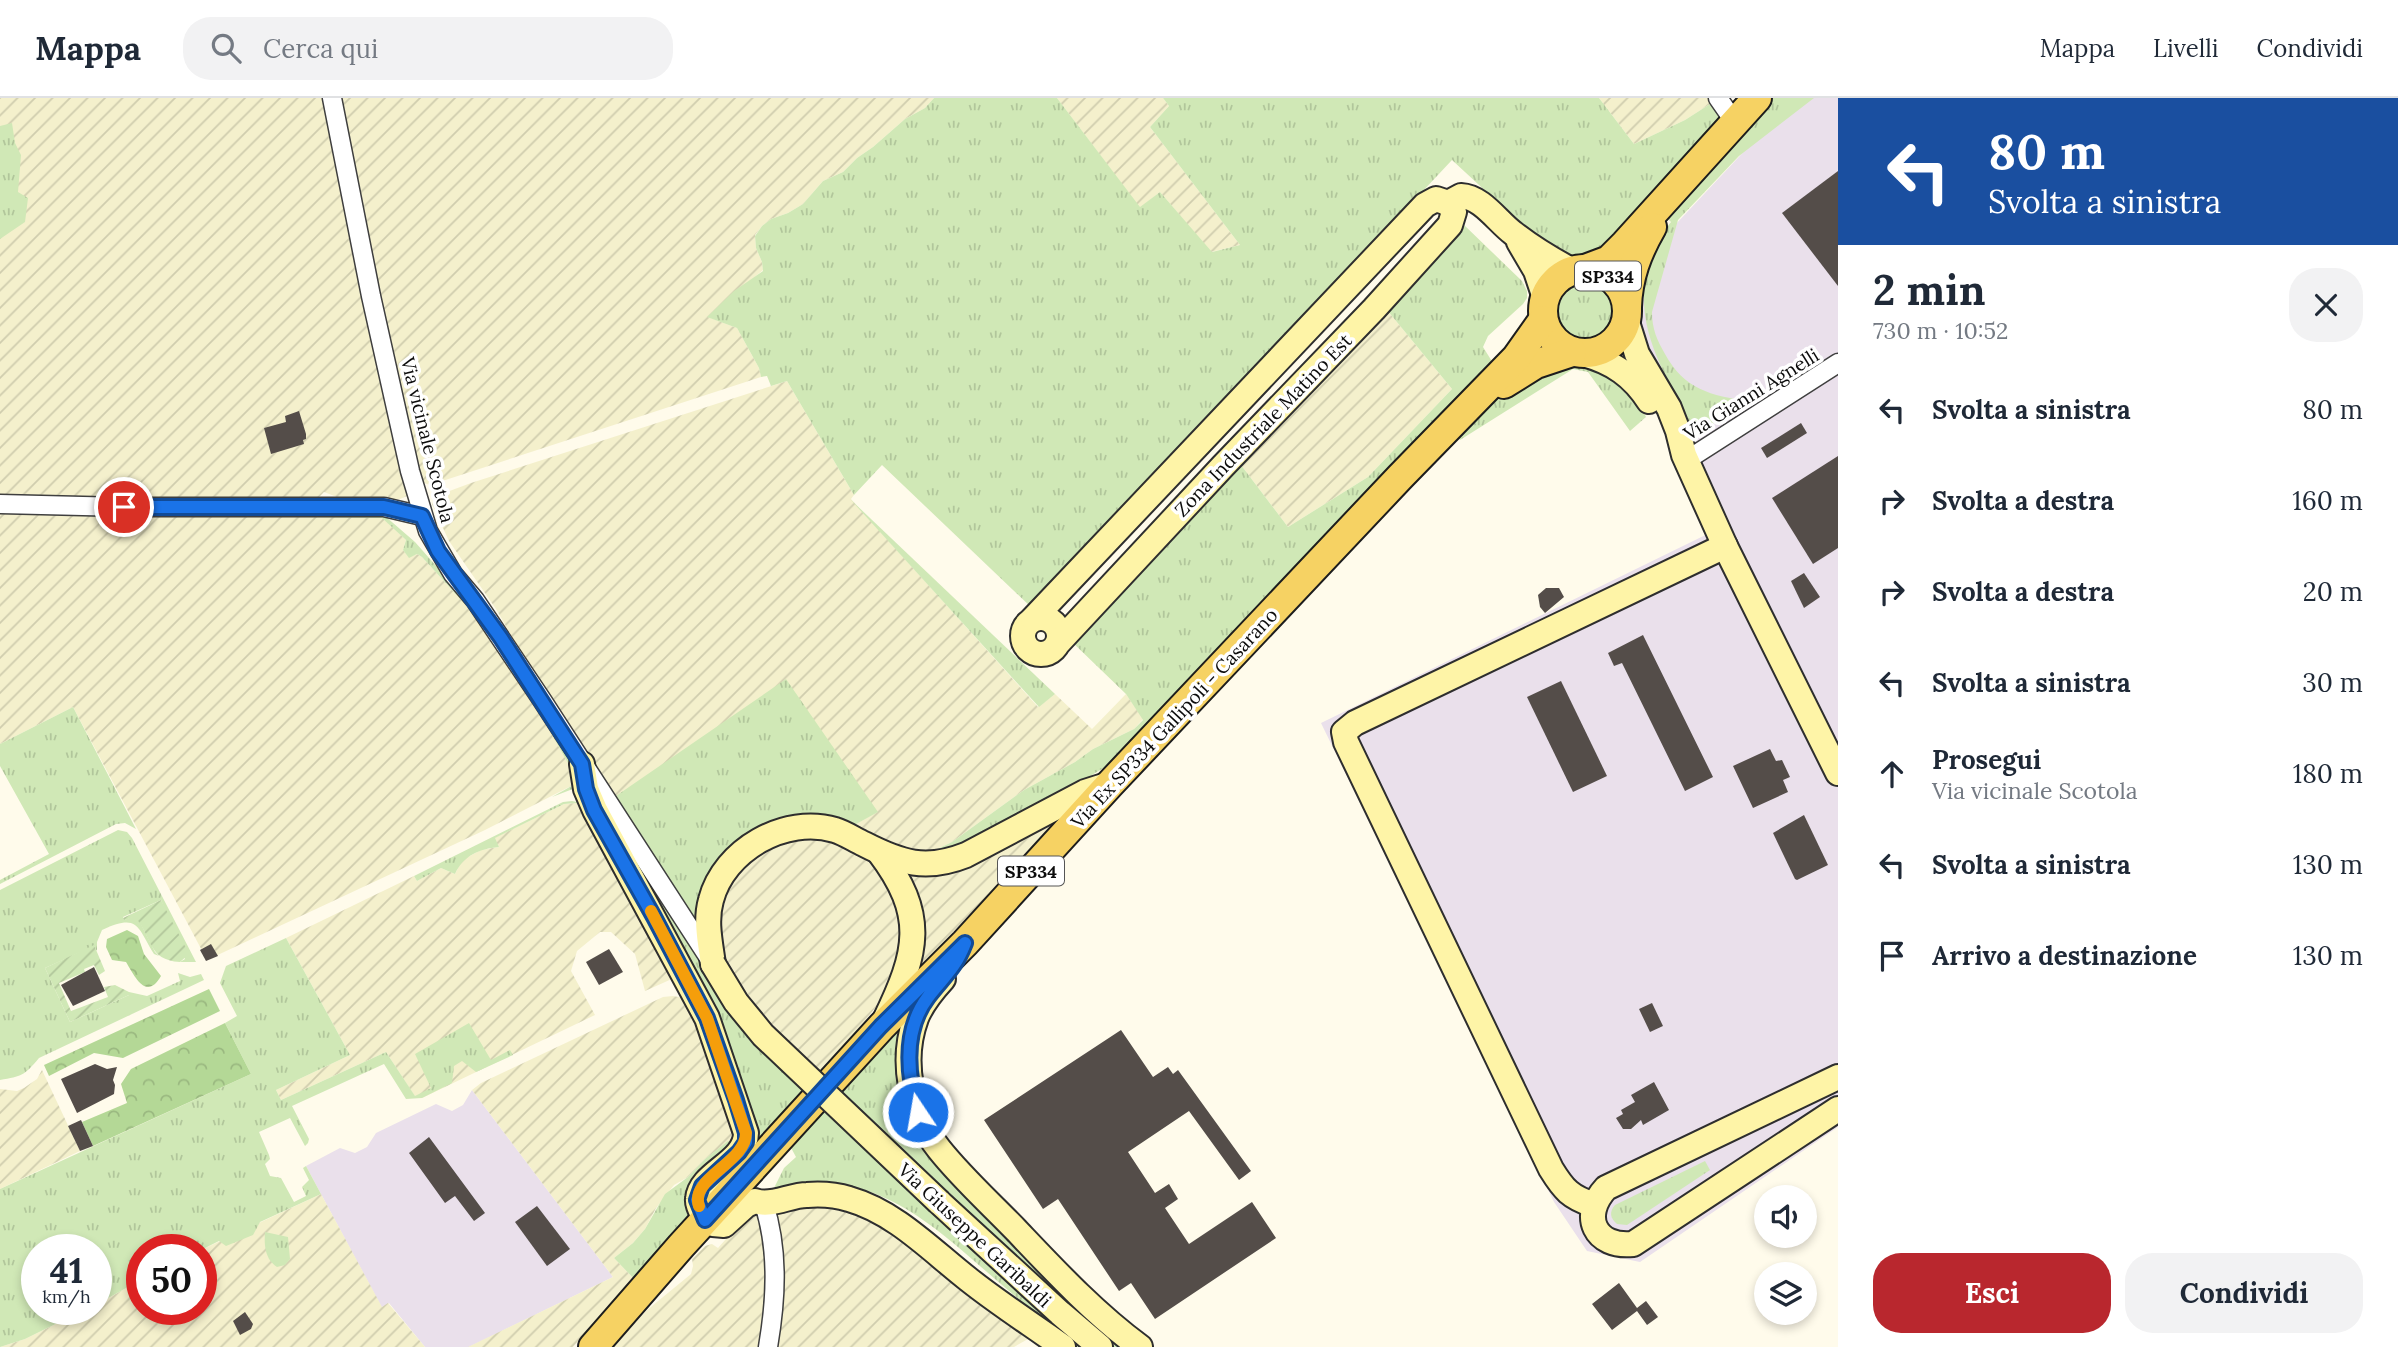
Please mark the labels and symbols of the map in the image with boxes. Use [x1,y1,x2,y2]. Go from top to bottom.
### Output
road number: SP334 [1575,261,1641,290]
street label: Zona Industriale Matino Est [1169,328,1357,521]
street label: Via Gianni Agnelli [1678,343,1823,446]
street label: Via vicinale Scotola [396,354,460,525]
pin [94,477,154,537]
street label: Via Ex SP334 Gallipoli - Casarano [1065,603,1282,834]
road number: SP334 [998,856,1064,886]
position arrow [881,1075,955,1149]
street label: Via Giuseppe Garibaldi [893,1157,1057,1312]
speed limit sign: 50 [126,1234,217,1325]

